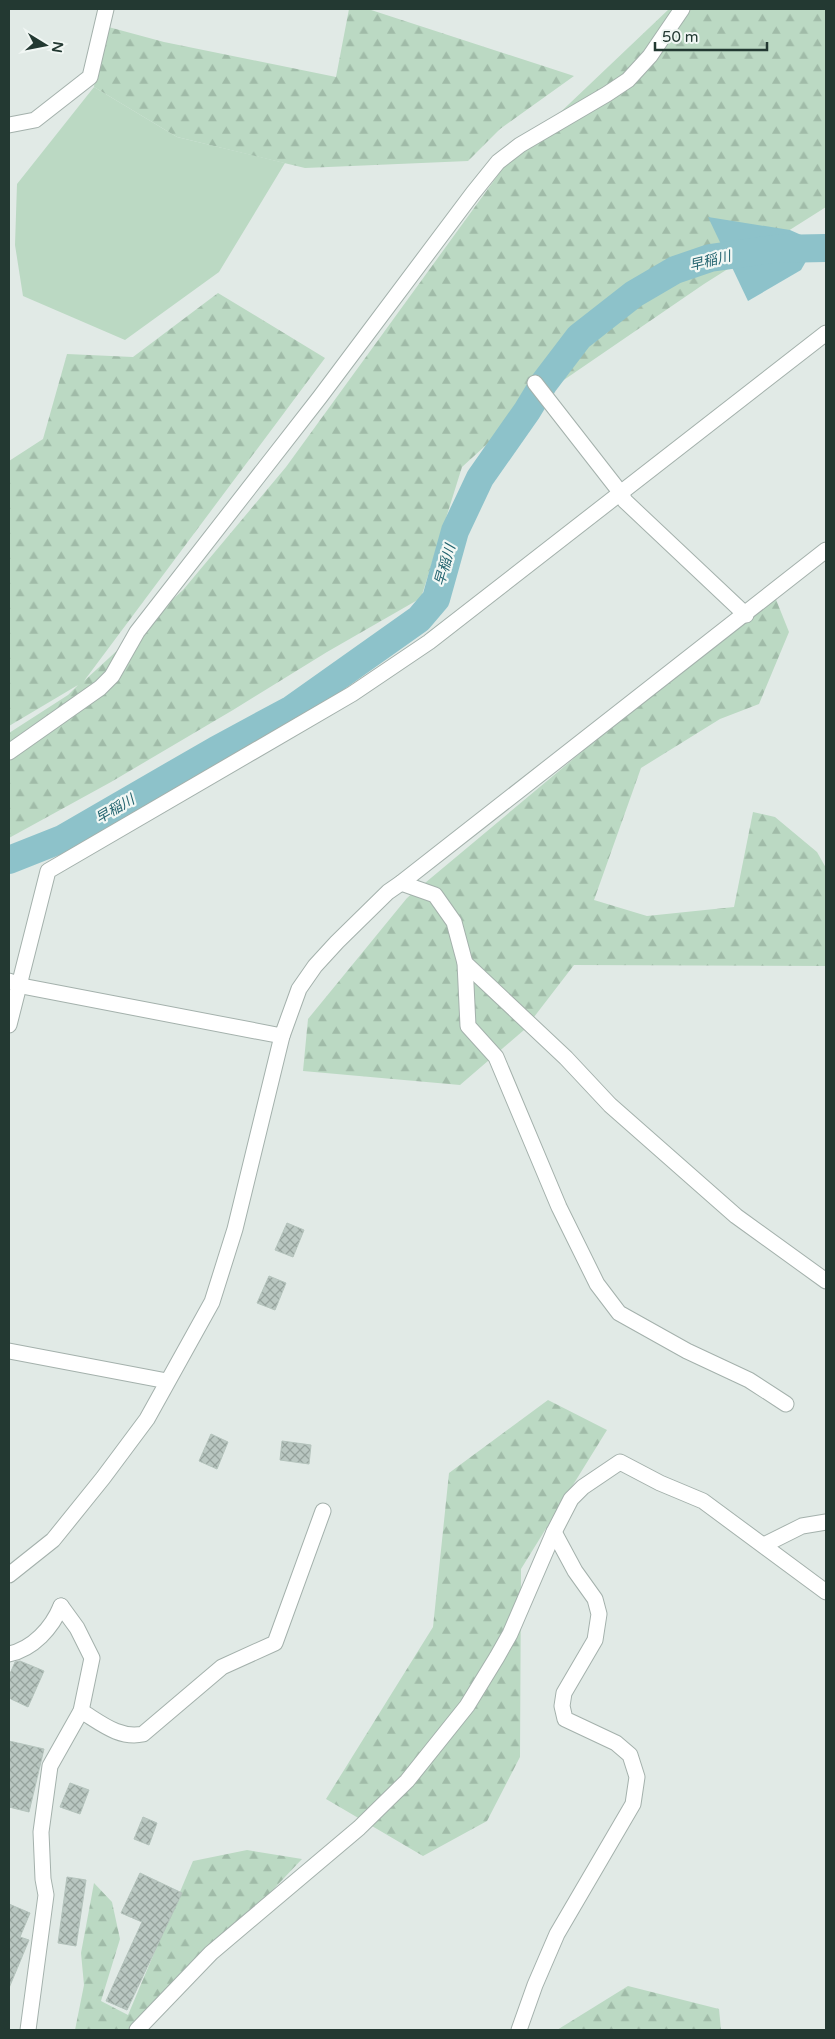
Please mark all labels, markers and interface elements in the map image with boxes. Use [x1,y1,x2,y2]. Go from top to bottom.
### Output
north arrow [20,20,70,70]
scale bar [655,20,768,52]
text: 50 m [662,28,699,46]
text: N [48,40,67,54]
water label: 早稲川 [688,247,734,274]
water label: 早稲川 [431,541,460,588]
water label: 早稲川 [93,790,139,827]

